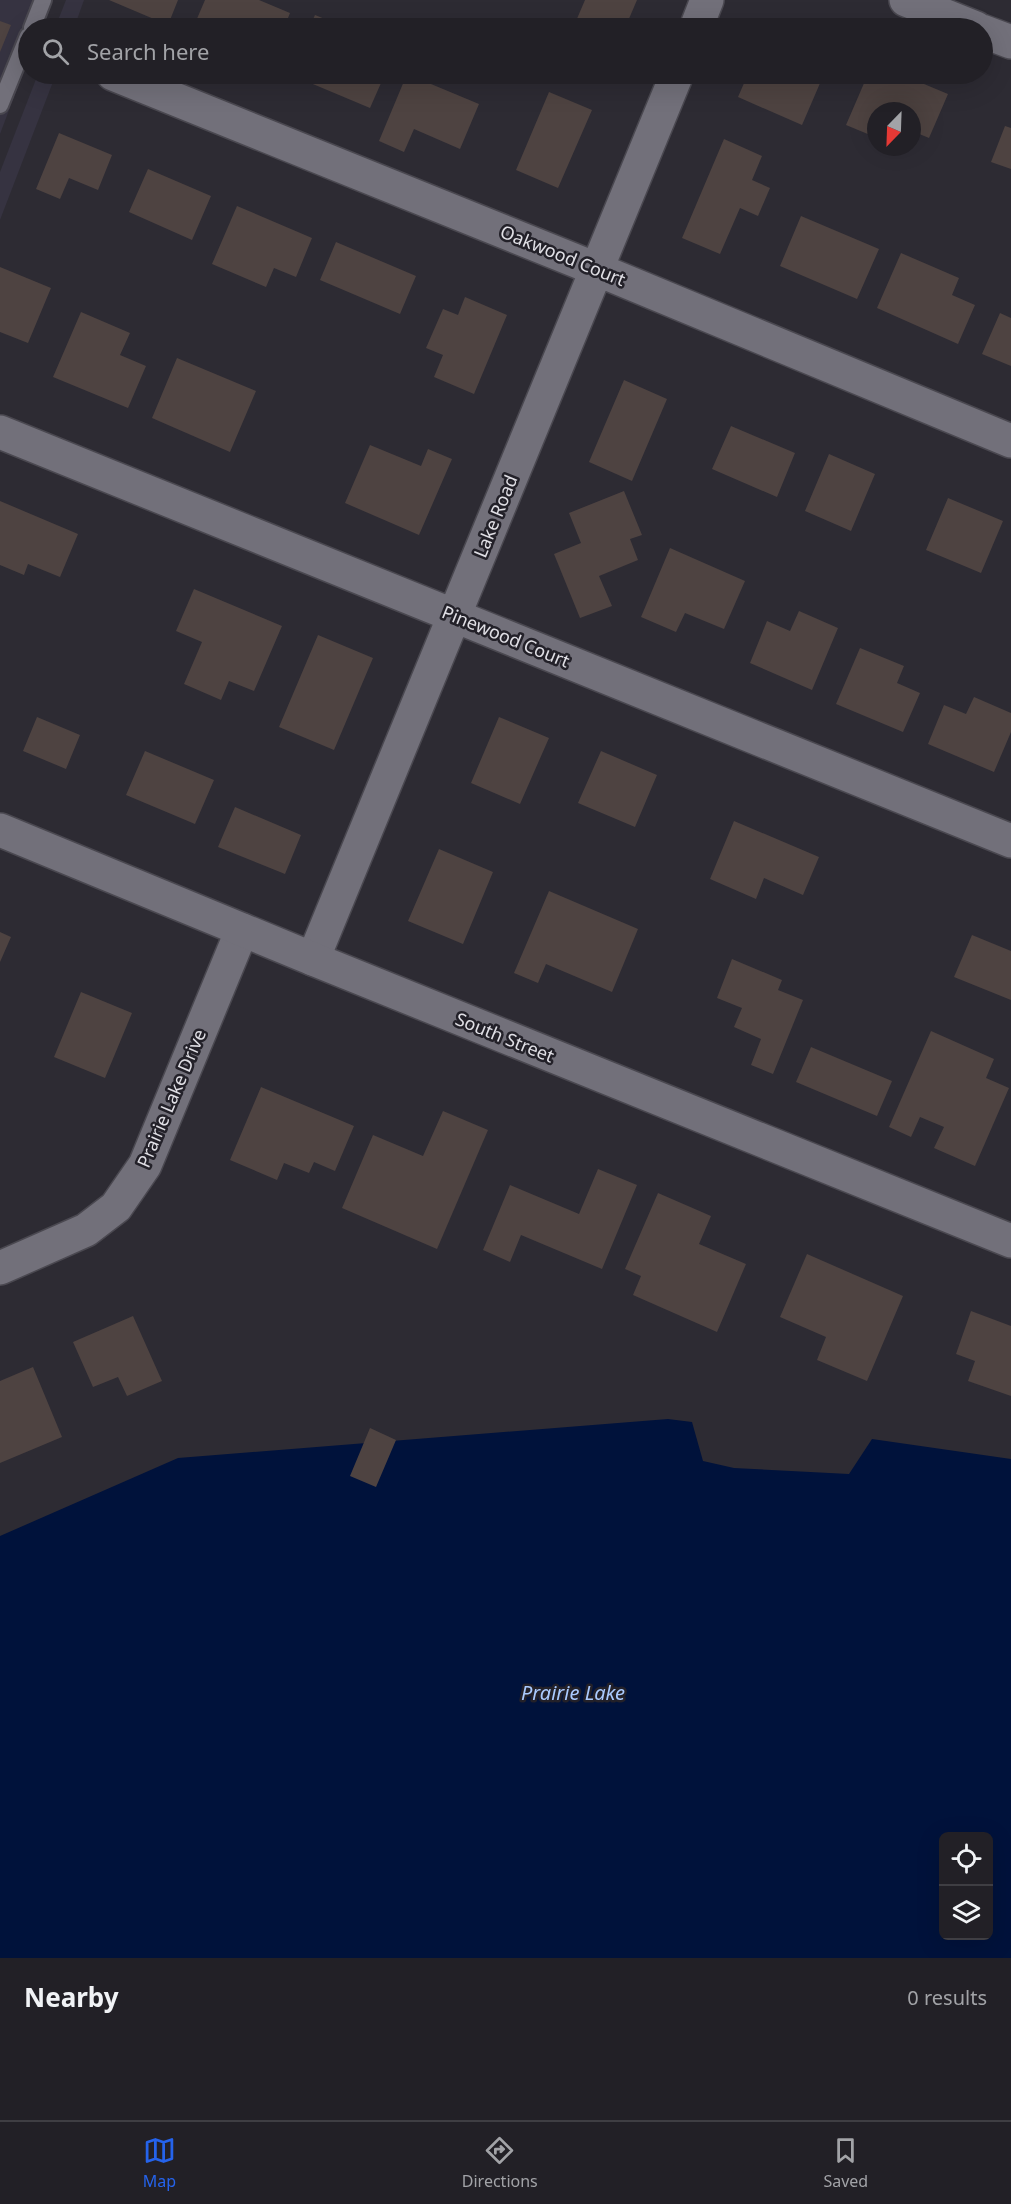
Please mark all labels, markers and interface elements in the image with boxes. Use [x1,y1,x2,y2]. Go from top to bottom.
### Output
search box [18,18,993,84]
icon: search [39,35,72,68]
text: Search here [87,36,209,66]
north arrow [867,102,921,156]
street label: Oakwood Court [497,219,630,291]
street label: Lake Road [468,471,522,561]
street label: Pinewood Court [439,600,574,673]
street label: South Street [452,1006,558,1068]
street label: Prairie Lake Drive [131,1025,211,1171]
water label: Prairie Lake [521,1679,625,1706]
map controls [939,1832,993,1940]
button: locate [939,1832,993,1886]
button: layers [939,1886,993,1940]
text: Nearby [24,1979,119,2015]
text: 0 results [907,1984,987,2011]
tab: Map [143,2134,176,2192]
tab: Directions [462,2134,538,2192]
tab: Saved [823,2134,868,2192]

